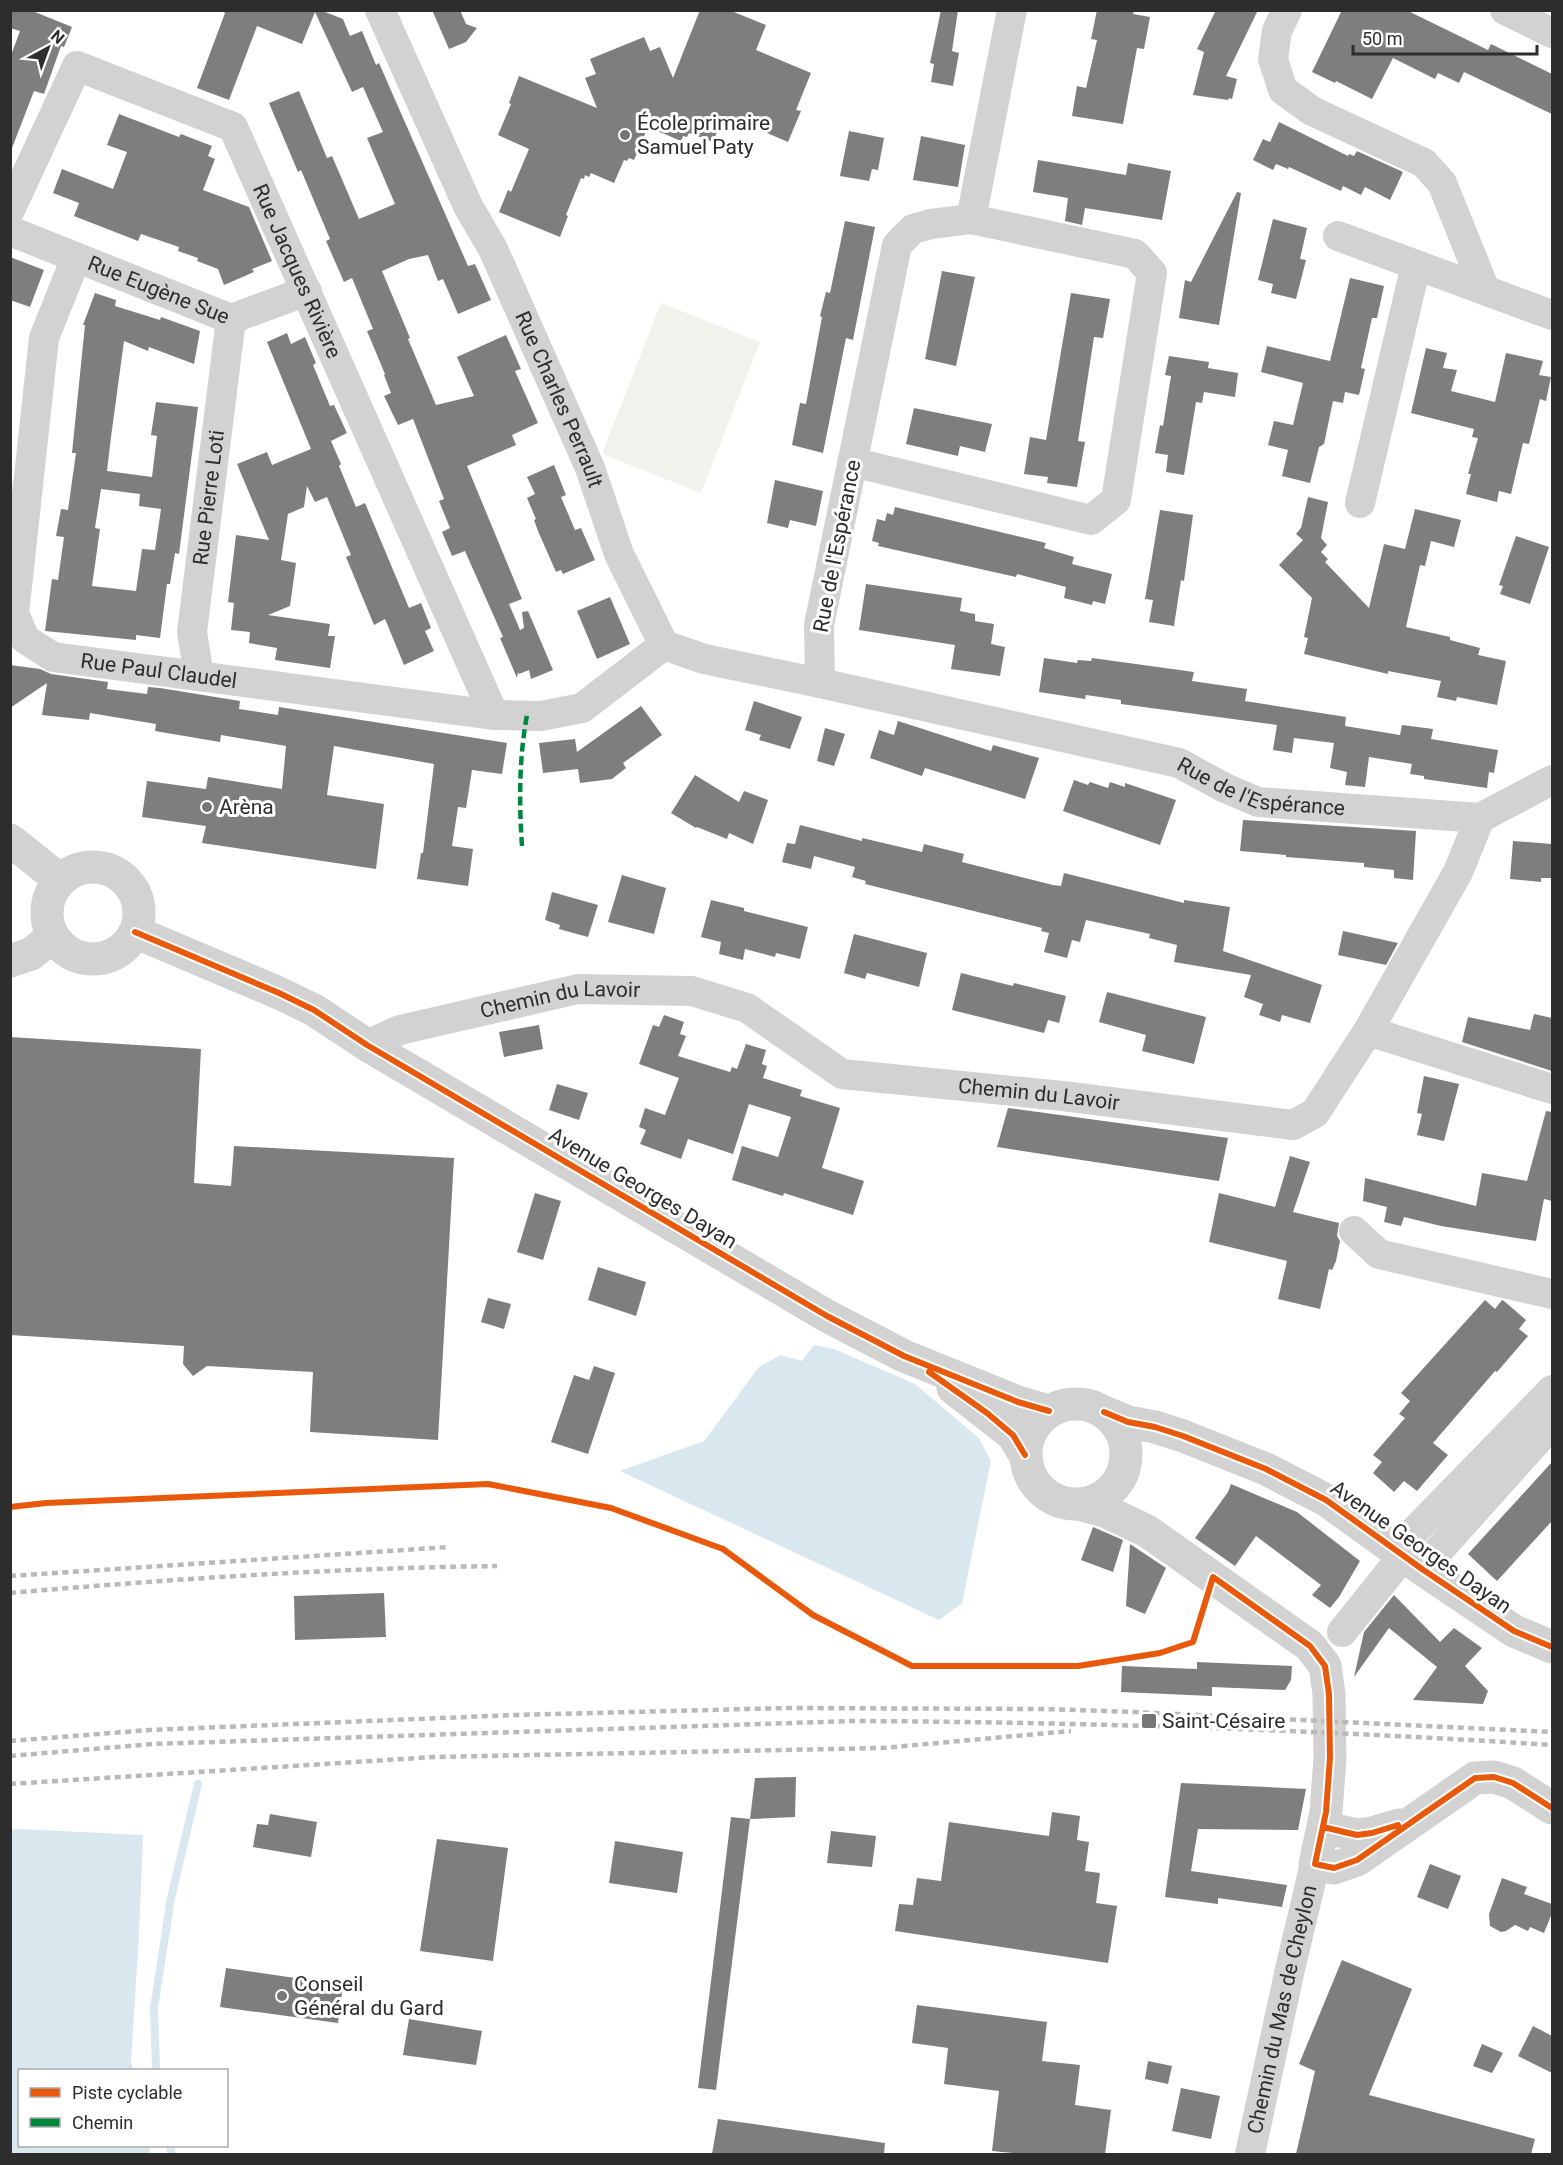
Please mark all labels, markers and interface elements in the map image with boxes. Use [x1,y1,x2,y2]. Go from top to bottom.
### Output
north arrow [18,18,78,78]
scale bar [1353,18,1538,56]
text: N [47,26,68,48]
text: 50 m [1362,28,1402,49]
place label: École primaire Samuel Paty [637,111,770,159]
marker: École primaire Samuel Paty [618,128,632,142]
street label: Rue Jacques Rivière [248,180,346,362]
street label: Rue Eugène Sue [84,251,233,329]
street label: Rue Charles Perrault [510,308,608,491]
street label: Rue Pierre Loti [188,429,229,567]
street label: Rue de l'Espérance [808,458,866,634]
street label: Rue Paul Claudel [79,649,238,693]
street label: Rue de l'Espérance [1173,752,1346,820]
place label: Arèna [219,795,274,819]
marker: Arèna [200,800,214,814]
street label: Chemin du Lavoir [478,977,640,1023]
street label: Chemin du Lavoir [957,1074,1121,1115]
street label: Avenue Georges Dayan [545,1122,741,1254]
street label: Avenue Georges Dayan [1326,1475,1516,1619]
place label: Saint-Césaire [1162,1709,1286,1733]
marker: Saint-Césaire [1140,1712,1158,1730]
street label: Chemin du Mas de Cheylon [1243,1883,1322,2136]
place label: Conseil Général du Gard [294,1972,444,2020]
marker: Conseil Général du Gard [275,1989,289,2003]
legend [18,2069,228,2147]
text: Piste cyclable [72,2082,182,2103]
text: Chemin [72,2112,133,2133]

